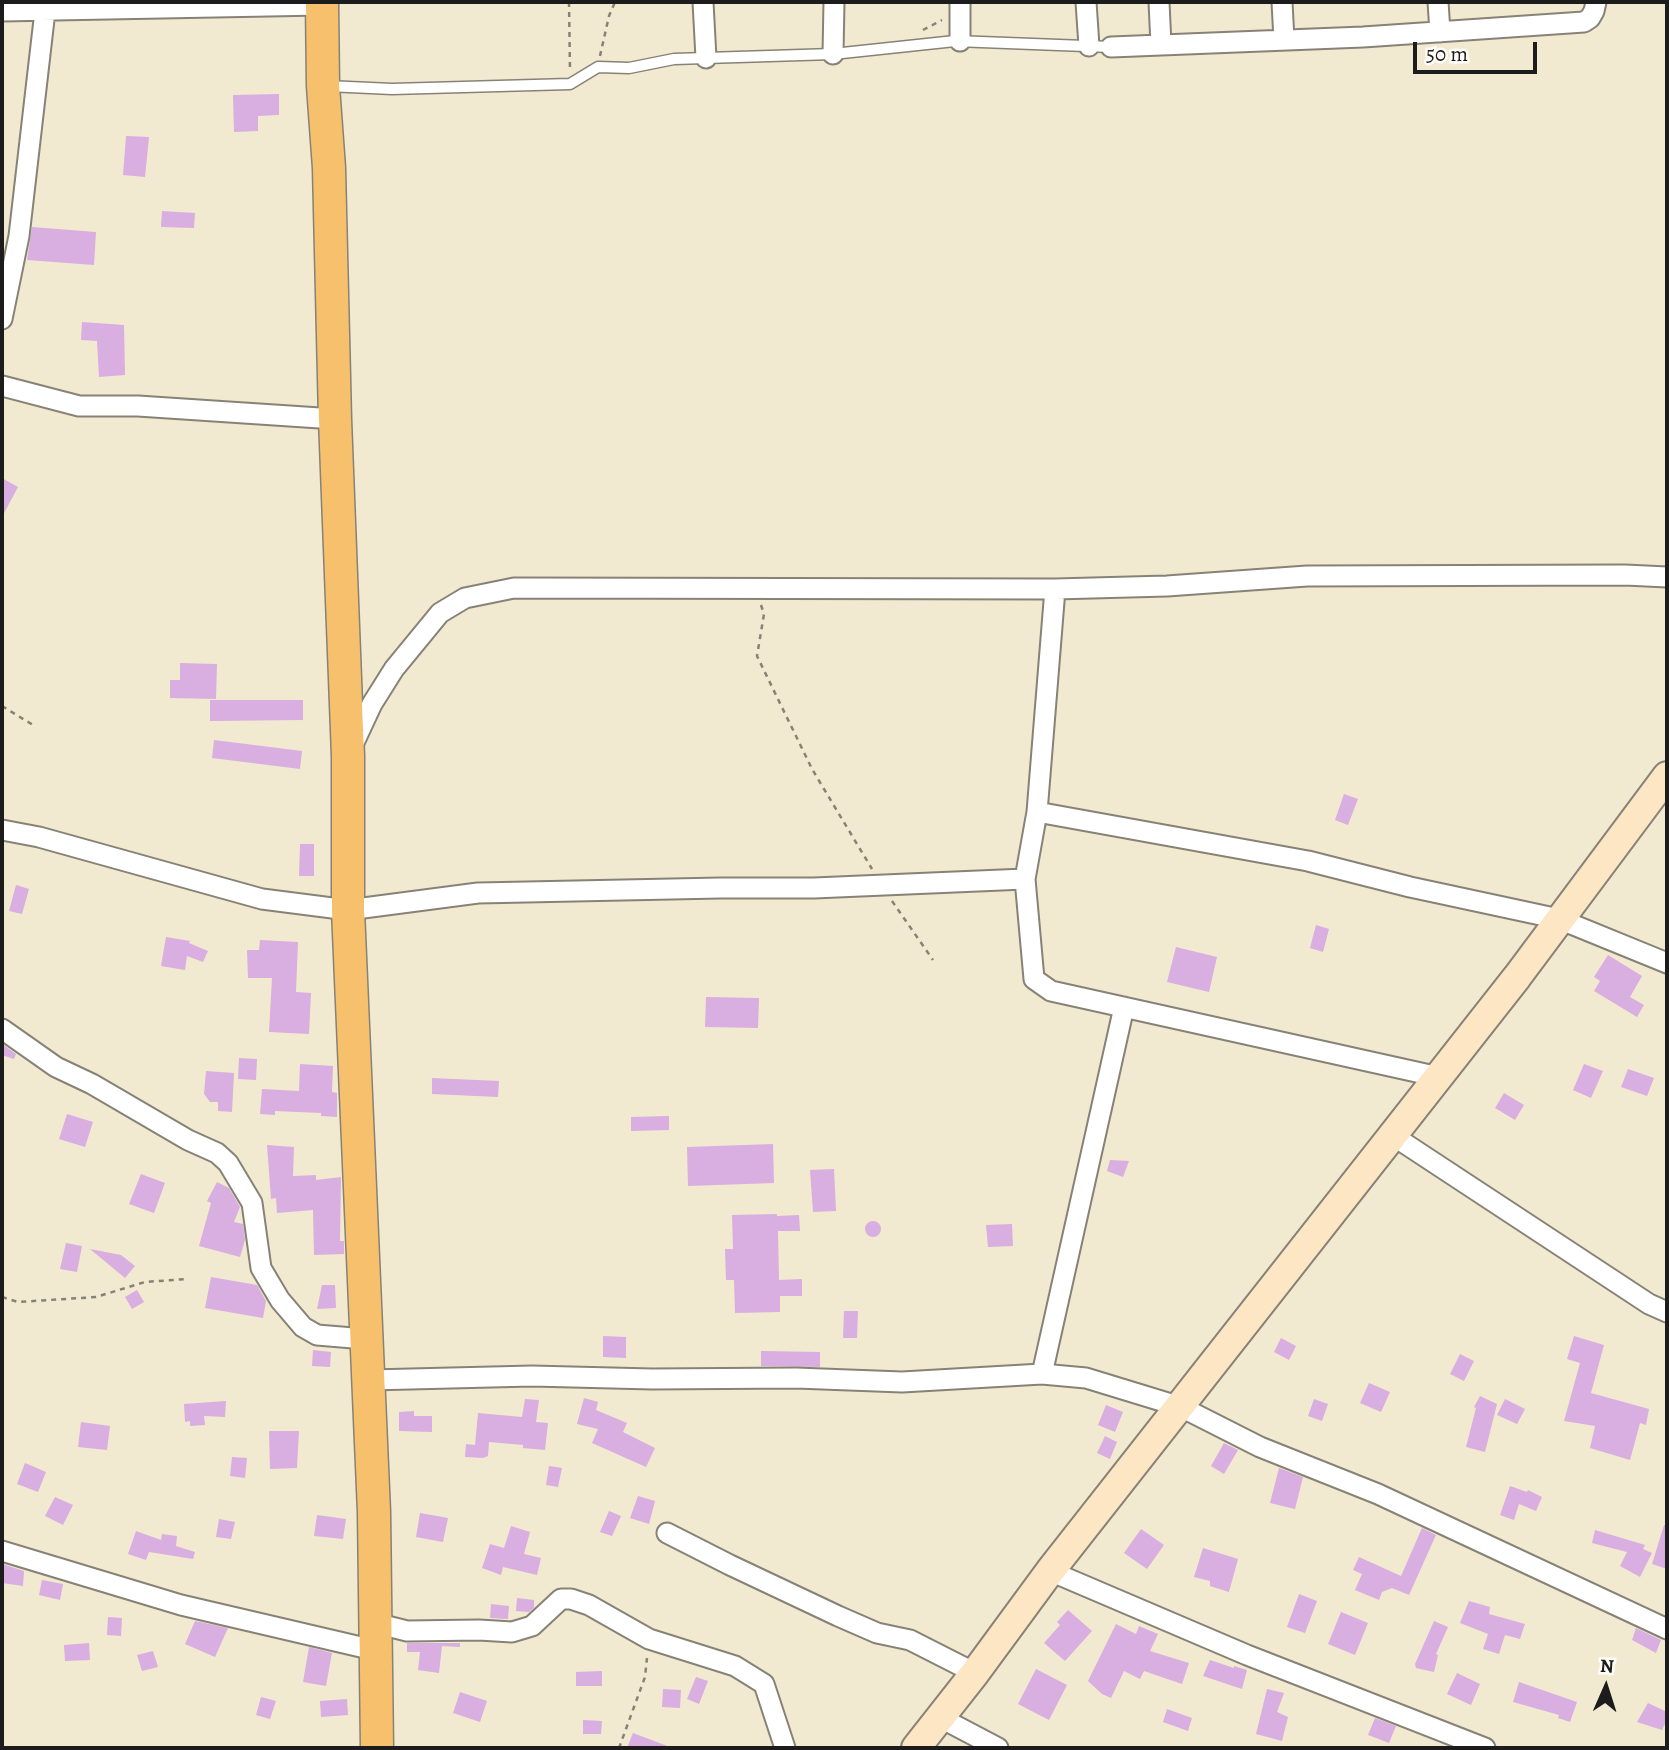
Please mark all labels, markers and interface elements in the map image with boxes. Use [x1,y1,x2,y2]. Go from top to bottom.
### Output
scale bar [1417,28,1541,72]
text: 50 m [1426,40,1468,68]
north arrow [1571,1652,1641,1722]
text: N [1600,1653,1615,1679]

